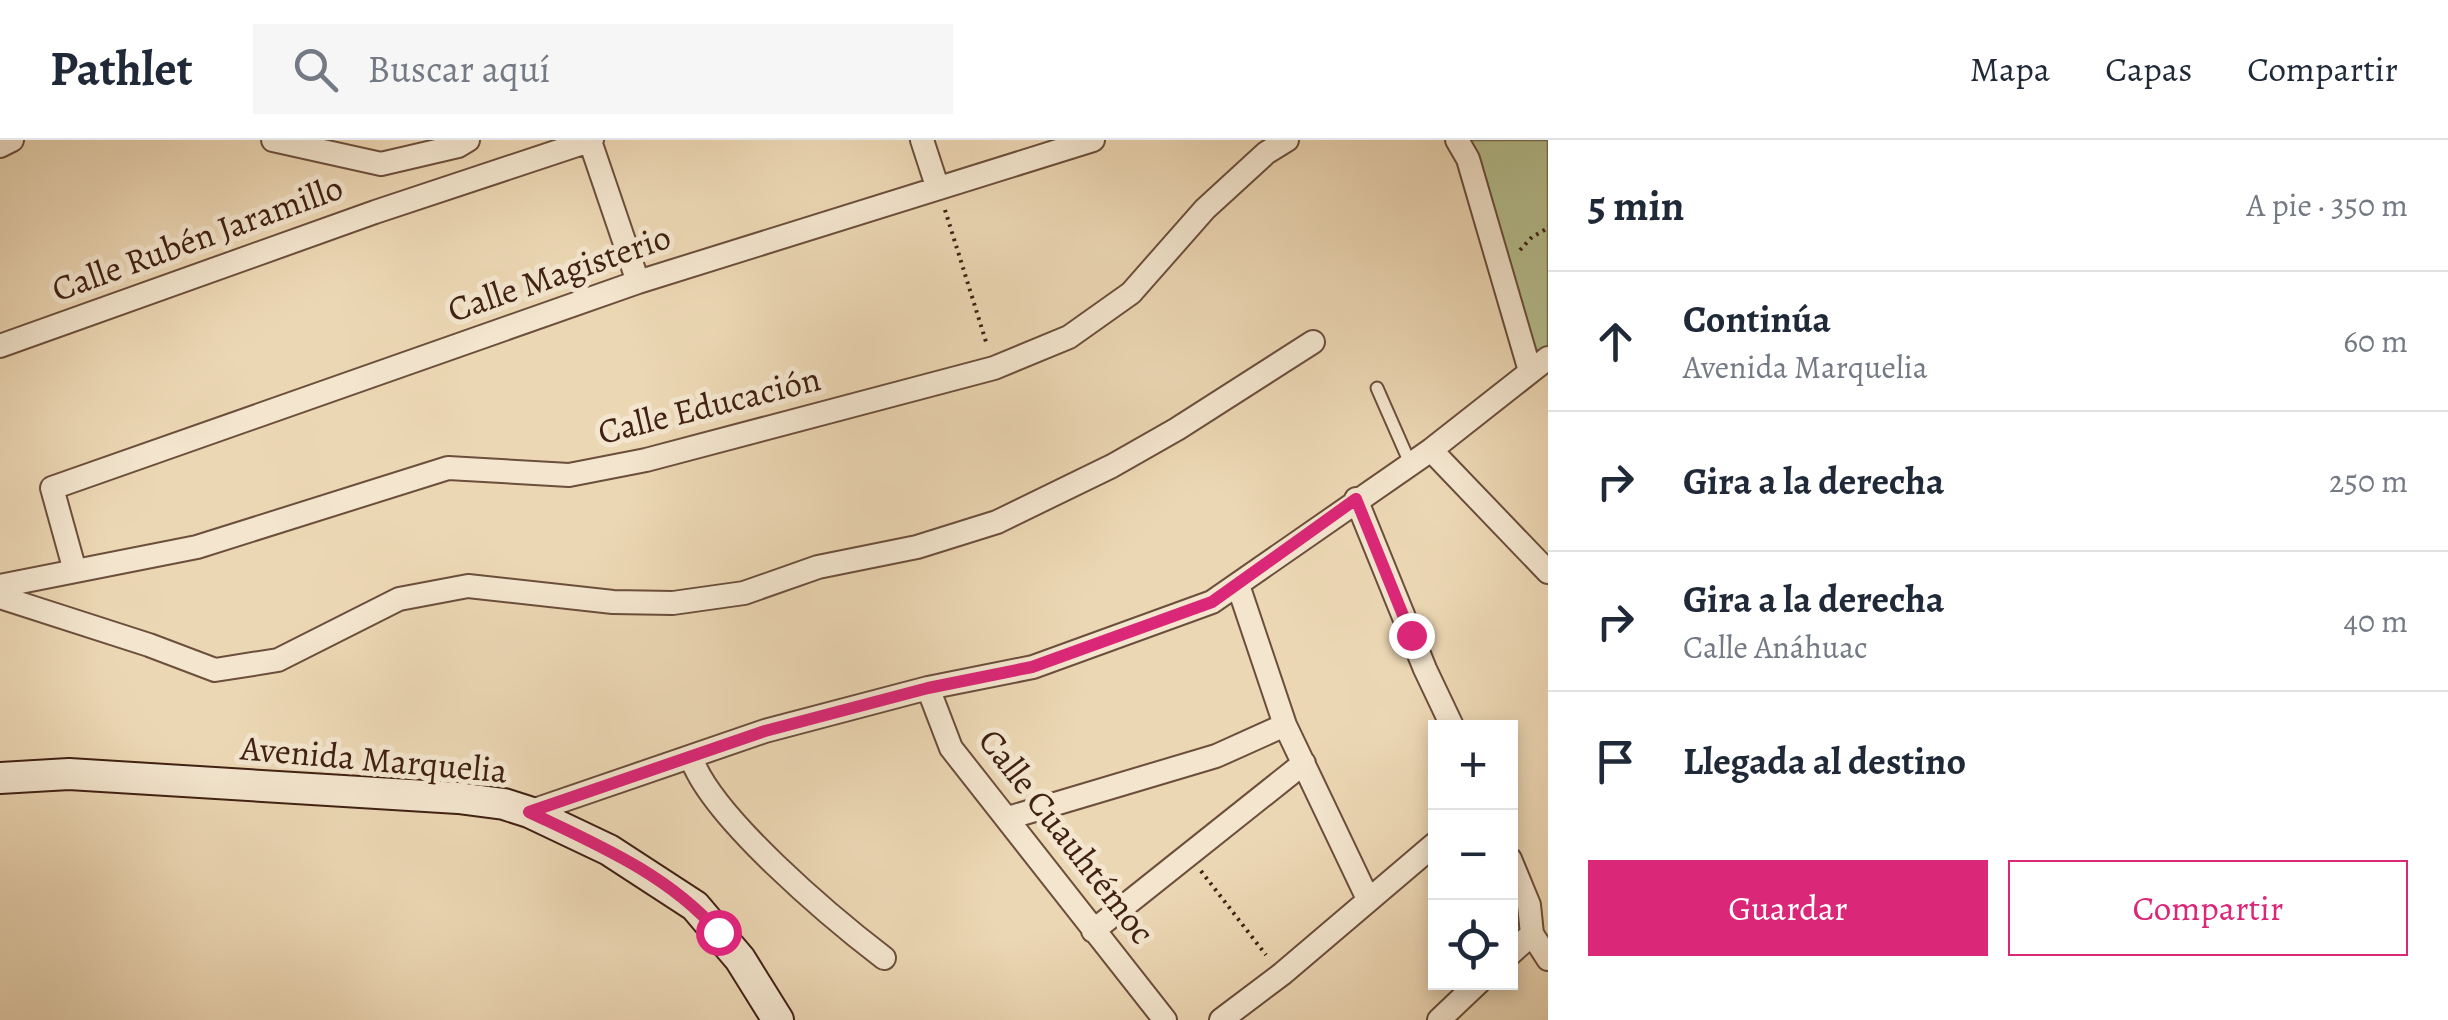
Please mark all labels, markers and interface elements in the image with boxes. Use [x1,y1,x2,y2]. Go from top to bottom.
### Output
search box [253,24,953,114]
text: Pathlet [50,36,193,102]
icon: search [288,42,343,97]
text: Buscar aquí [368,43,550,95]
text: Mapa [1970,45,2050,93]
text: Capas [2105,45,2192,93]
text: Compartir [2247,45,2398,93]
street label: Calle Rubén Jaramillo [45,163,349,313]
text: 5 min [1588,177,1684,234]
text: A pie · 350 m [2247,183,2408,227]
street label: Calle Magisterio [441,212,677,334]
text: Continúa [1683,293,1831,345]
icon: ahead [1588,314,1643,369]
text: 60 m [2343,319,2408,363]
text: Avenida Marquelia [1683,345,1928,389]
street label: Calle Educación [593,354,825,456]
icon: right [1588,454,1643,509]
text: Gira a la derecha [1683,455,1944,507]
text: 250 m [2329,459,2408,503]
text: Gira a la derecha [1683,573,1944,625]
icon: right [1588,594,1643,649]
text: 40 m [2343,599,2408,643]
route end [1389,613,1435,659]
text: Calle Anáhuac [1683,625,1868,669]
street label: Calle Cuauhtémoc [968,718,1166,954]
map controls [1428,720,1518,990]
button: + [1428,720,1518,810]
street label: Avenida Marquelia [238,723,510,795]
icon: arrive [1588,734,1643,789]
text: Llegada al destino [1683,735,1966,787]
button: − [1428,810,1518,900]
button: Guardar [1588,860,1988,956]
button: Compartir [2008,860,2408,956]
button: locate [1428,900,1518,990]
route start [696,910,742,956]

